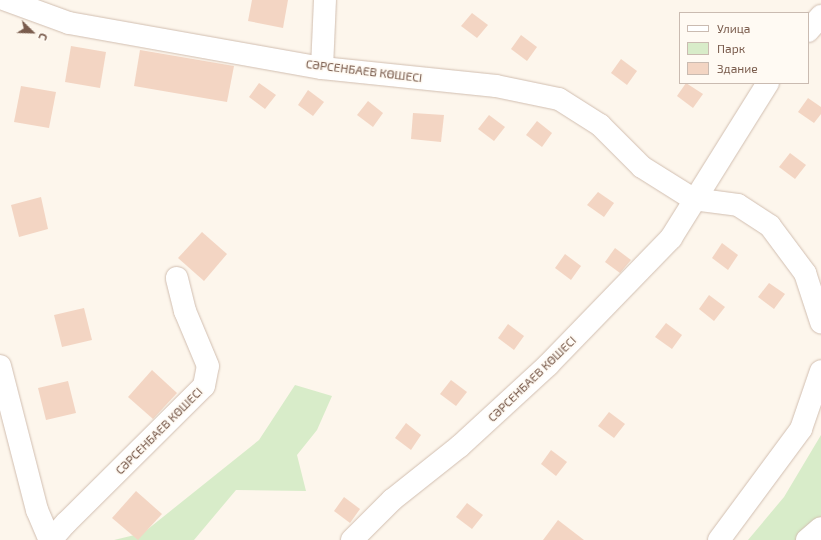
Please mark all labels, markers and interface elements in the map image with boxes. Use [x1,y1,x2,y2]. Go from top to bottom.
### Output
north arrow [12,12,52,52]
legend [679,12,809,84]
text: Улица [717,21,750,35]
text: С [36,31,51,42]
text: Парк [717,41,745,55]
street label: СӘРСЕНБАЕВ КӨШЕСІ [305,57,423,85]
text: Здание [717,61,758,75]
street label: СӘРСЕНБАЕВ КӨШЕСІ [485,333,579,425]
street label: СӘРСЕНБАЕВ КӨШЕСІ [112,384,206,478]

